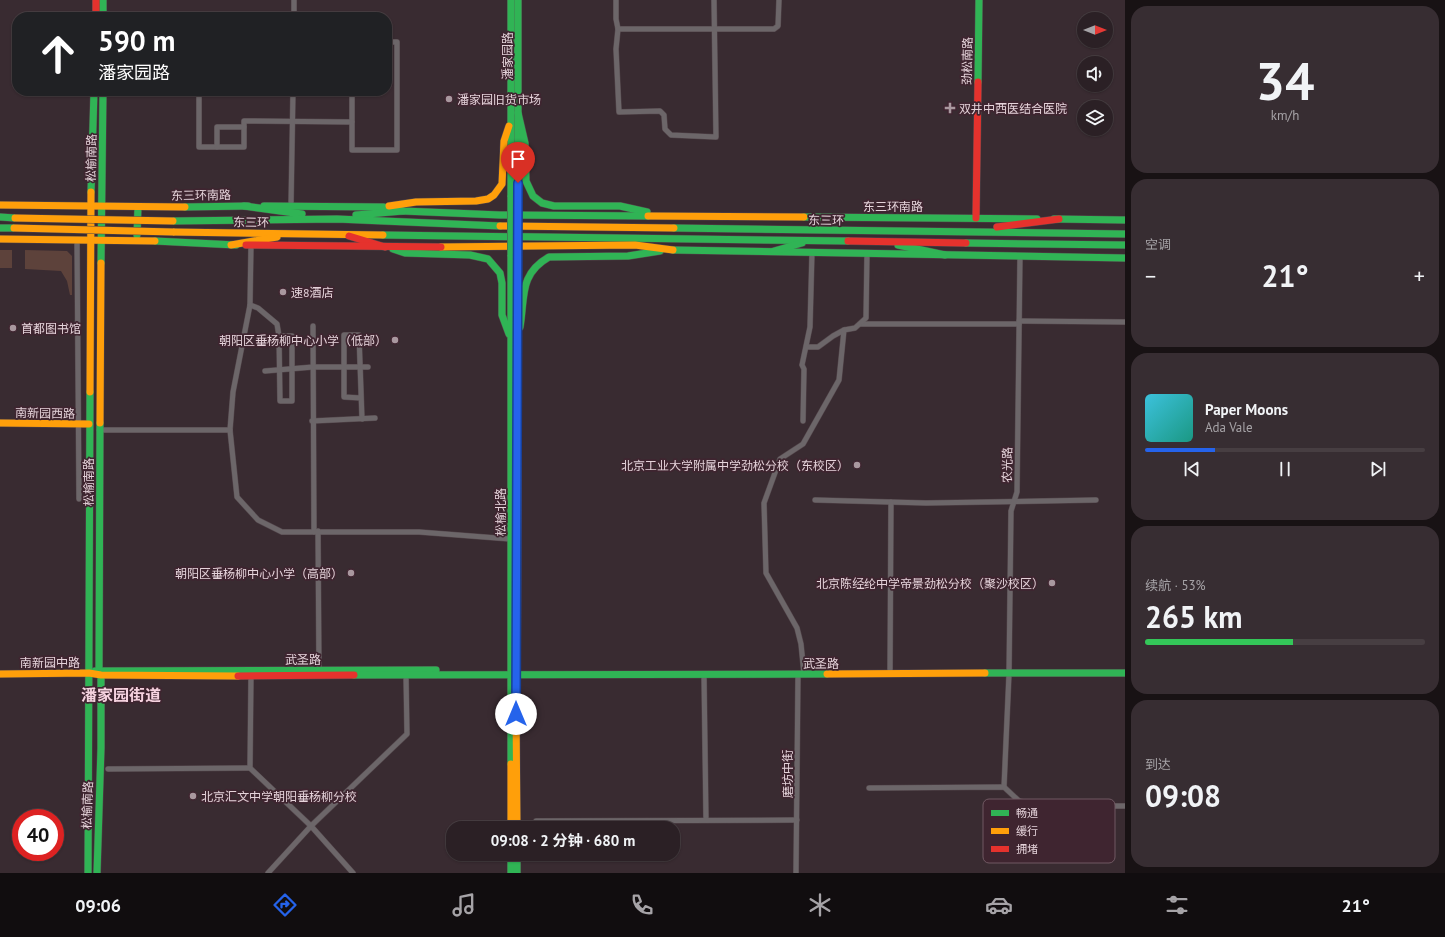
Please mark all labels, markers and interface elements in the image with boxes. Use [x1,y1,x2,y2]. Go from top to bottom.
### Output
north arrow [1077,12,1113,48]
map controls [1077,12,1113,136]
text: 590 m [98,22,175,59]
icon: ahead [32,28,84,80]
street label: 潘家园路 [500,32,515,80]
street label: 劲松南路 [959,37,975,85]
text: 34 [1256,47,1314,114]
button: sound [1077,56,1113,92]
text: 潘家园路 [98,61,170,84]
place label: 潘家园旧货市场 [457,92,541,107]
marker: 潘家园旧货市场 [444,94,454,104]
button: layers [1077,100,1113,136]
place label: 双井中西医结合医院 [959,101,1067,116]
marker: 双井中西医结合医院 [944,102,956,114]
text: km/h [1271,107,1299,124]
street label: 松榆南路 [83,134,99,182]
pin [501,142,535,183]
icon: arrive [507,148,529,170]
street label: 东三环南路 [171,187,231,203]
street label: 东三环南路 [863,199,923,214]
street label: 东三环 [808,212,844,228]
street label: 东三环 [233,214,269,230]
text: 空调 [1145,236,1171,253]
text: 21° [1261,256,1309,295]
text: − [1145,262,1156,290]
text: + [1414,262,1425,290]
place label: 速8酒店 [291,285,334,300]
marker: 速8酒店 [278,287,288,297]
place label: 首都图书馆 [21,321,81,336]
marker: 首都图书馆 [8,323,18,333]
place label: 朝阳区垂杨柳中心小学（低部） [219,333,387,348]
marker: 朝阳区垂杨柳中心小学（低部） [390,335,400,345]
text: Paper Moons [1205,400,1288,419]
street label: 南新园西路 [15,405,75,421]
text: Ada Vale [1205,419,1253,436]
street label: 农光路 [999,447,1015,483]
street label: 松榆南路 [81,458,96,506]
place label: 北京工业大学附属中学劲松分校（东校区） [621,458,849,473]
icon: previous [1181,458,1203,480]
icon: pause [1274,458,1296,480]
icon: next [1367,458,1389,480]
marker: 北京工业大学附属中学劲松分校（东校区） [852,460,862,470]
street label: 松榆北路 [493,488,508,536]
place label: 朝阳区垂杨柳中心小学（高部） [175,566,343,581]
marker: 朝阳区垂杨柳中心小学（高部） [346,568,356,578]
place label: 北京陈经纶中学帝景劲松分校（聚沙校区） [816,576,1044,591]
text: 续航 · 53% [1145,577,1206,594]
marker: 北京陈经纶中学帝景劲松分校（聚沙校区） [1047,578,1057,588]
text: 265 km [1145,597,1243,636]
street label: 武圣路 [285,652,321,667]
street label: 南新园中路 [20,655,80,670]
street label: 武圣路 [803,656,839,671]
district label: 潘家园街道 [81,685,161,705]
position arrow [495,693,537,735]
street label: 磨坊中街 [780,750,795,798]
text: 到达 [1145,756,1171,773]
text: 09:08 [1145,776,1221,815]
street label: 松榆南路 [79,781,95,829]
place label: 北京汇文中学朝阳垂杨柳分校 [201,789,357,804]
marker: 北京汇文中学朝阳垂杨柳分校 [188,791,198,801]
legend [983,799,1115,863]
text: 畅通 [1016,806,1038,820]
speed limit sign: 40 [12,809,64,861]
text: 缓行 [1016,824,1038,838]
text: 09:08 · 2 分钟 · 680 m [491,831,635,850]
text: 拥堵 [1016,842,1038,856]
icon: directions [271,891,299,919]
icon: music [450,891,478,919]
icon: phone [628,891,656,919]
icon: climate [806,891,834,919]
icon: car [985,891,1013,919]
icon: filters [1163,891,1191,919]
text: 09:06 [75,894,121,917]
text: 21° [1341,894,1370,917]

